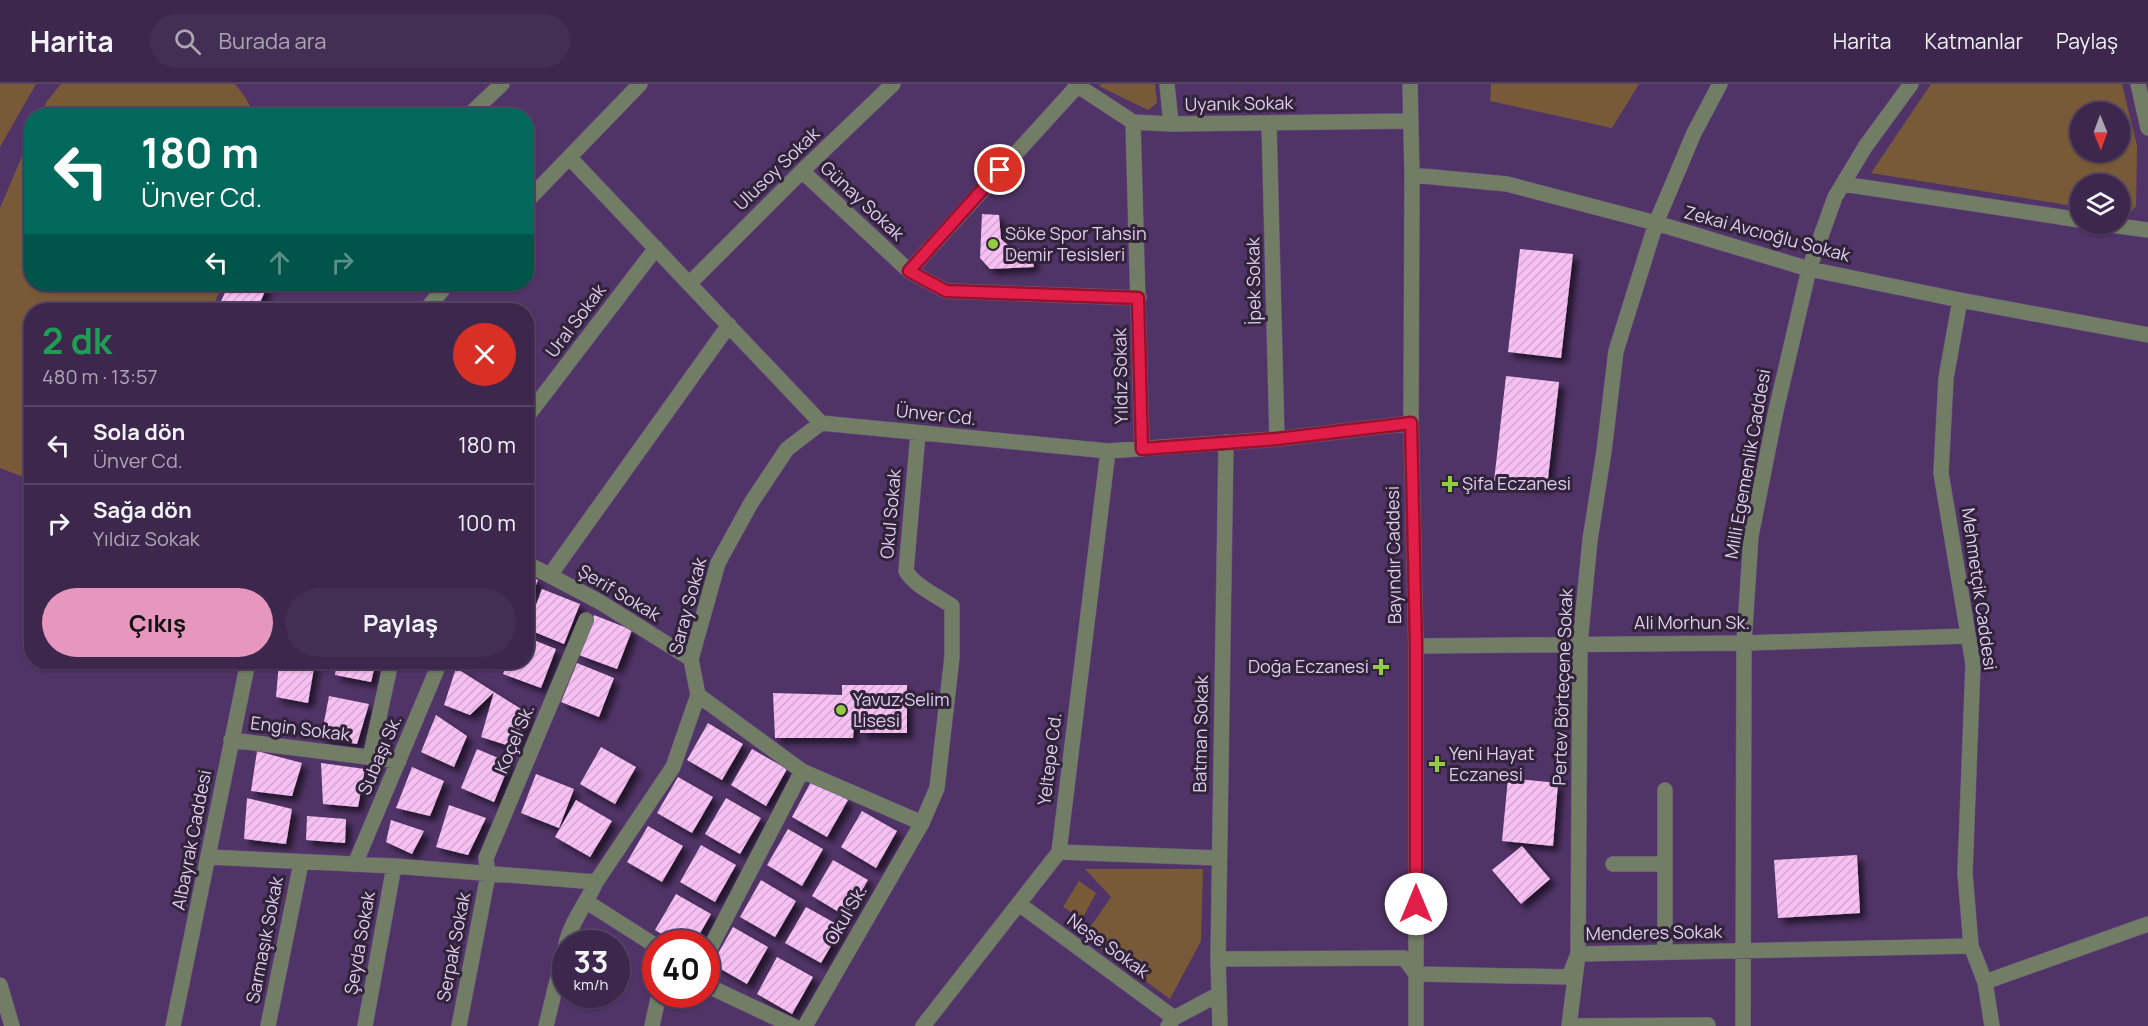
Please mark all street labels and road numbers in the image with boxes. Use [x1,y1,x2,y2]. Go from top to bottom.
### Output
street label: Uyanık Sokak [1184,90,1295,116]
street label: Ulusoy Sokak [728,121,825,215]
street label: Günay Sokak [816,155,910,246]
street label: Zekai Avcıoğlu Sokak [1682,199,1854,267]
street label: İpek Sokak [1240,236,1266,325]
street label: Ural Sokak [540,278,611,362]
street label: Yıldız Sokak [1107,327,1133,424]
street label: Milli Egemenlik Caddesi [1719,367,1776,561]
street label: Ünver Cd. [895,398,978,430]
street label: Okul Sokak [874,467,906,560]
street label: Bayındır Caddesi [1380,486,1406,624]
street label: Mehmetçik Caddesi [1957,506,2003,672]
street label: Saray Sokak [663,554,712,657]
street label: Şerif Sokak [574,558,666,627]
street label: Pertev Börteçene Sokak [1547,587,1577,786]
street label: Ali Morhun Sk. [1634,610,1750,634]
street label: Batman Sokak [1187,674,1213,793]
street label: Koçel Sk. [489,700,539,777]
street label: Engin Sokak [249,710,352,746]
street label: Subaşı Sk. [352,711,407,798]
street label: Yeltepe Cd. [1031,711,1067,807]
street label: Albayrak Caddesi [166,768,216,912]
street label: Sarmaşık Sokak [240,873,288,1005]
street label: Okul Sk. [818,880,872,949]
street label: Şeyda Sokak [338,888,380,996]
street label: Serpak Sokak [431,889,476,1004]
street label: Neşe Sokak [1063,907,1155,984]
street label: Menderes Sokak [1585,919,1724,945]

